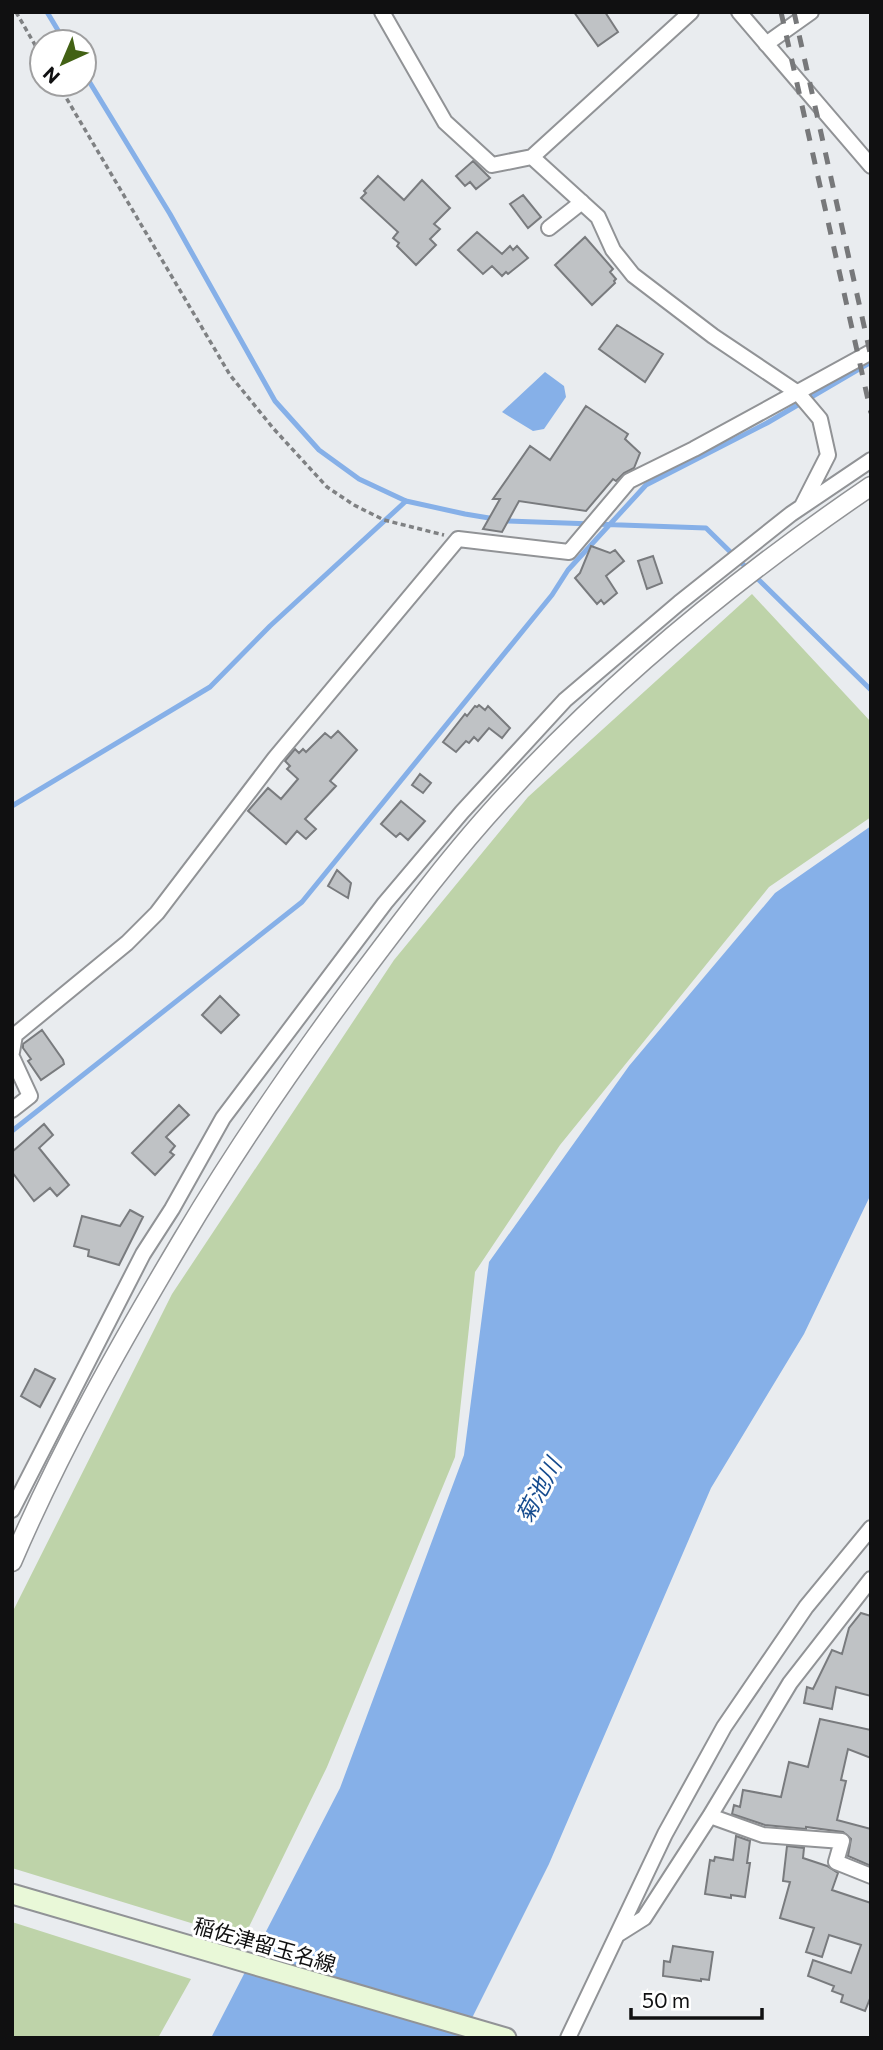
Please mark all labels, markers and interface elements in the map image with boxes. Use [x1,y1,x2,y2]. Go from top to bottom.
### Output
north arrow [28,28,98,98]
text: N [38,62,64,89]
water label: 菊池川 [509,1450,568,1527]
street label: 稲佐津留玉名線 [191,1912,339,1976]
scale bar [631,1976,762,2020]
text: 50 m [642,1987,690,2012]

